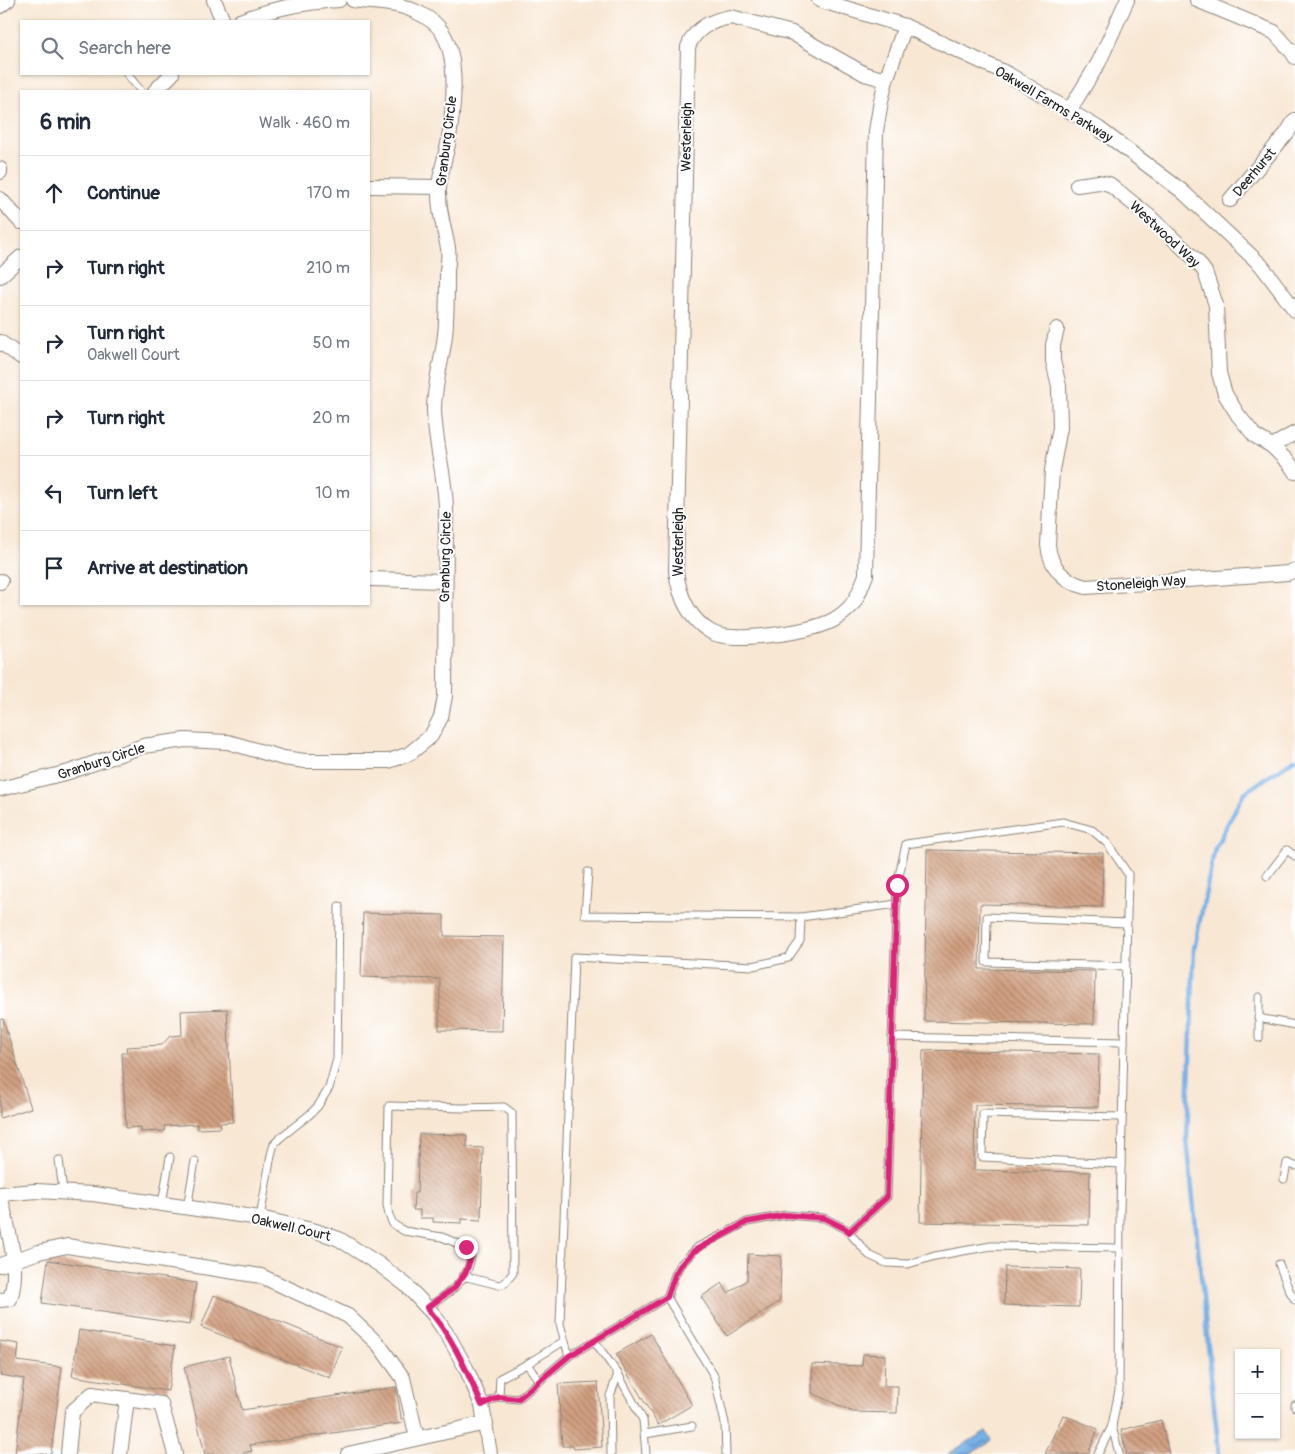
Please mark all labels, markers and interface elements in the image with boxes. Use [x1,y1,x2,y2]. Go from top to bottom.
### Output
search box [20,20,370,75]
icon: search [38,34,66,62]
text: Search here [78,36,171,60]
street label: Oakwell Farms Parkway [992,63,1116,146]
street label: Granburg Circle [433,95,460,187]
street label: Westerleigh [677,102,696,172]
text: 6 min [40,109,91,136]
text: Walk · 460 m [259,113,350,133]
street label: Deerhurst [1229,144,1280,200]
icon: ahead [40,179,68,207]
text: Continue [87,181,160,205]
text: 170 m [307,183,350,203]
street label: Westwood Way [1126,198,1203,271]
icon: right [40,254,68,282]
text: Turn right [87,256,165,280]
text: 210 m [306,258,350,278]
text: Turn right [87,321,165,345]
icon: right [40,329,68,357]
text: 50 m [313,333,350,353]
text: Oakwell Court [87,345,180,365]
icon: right [40,404,68,432]
text: Turn right [87,406,165,430]
text: 20 m [312,408,350,428]
icon: left [40,479,68,507]
text: Turn left [87,481,157,505]
text: 10 m [315,483,350,503]
street label: Westerleigh [670,507,687,577]
street label: Granburg Circle [436,511,455,603]
icon: arrive [40,554,68,582]
text: Arrive at destination [87,556,248,580]
street label: Stoneleigh Way [1096,572,1187,595]
street label: Granburg Circle [55,739,147,784]
route start [886,874,909,897]
street label: Oakwell Court [249,1210,333,1245]
route end [455,1236,478,1259]
map controls [1235,1349,1280,1439]
button: + [1235,1349,1280,1394]
button: − [1235,1394,1280,1439]

